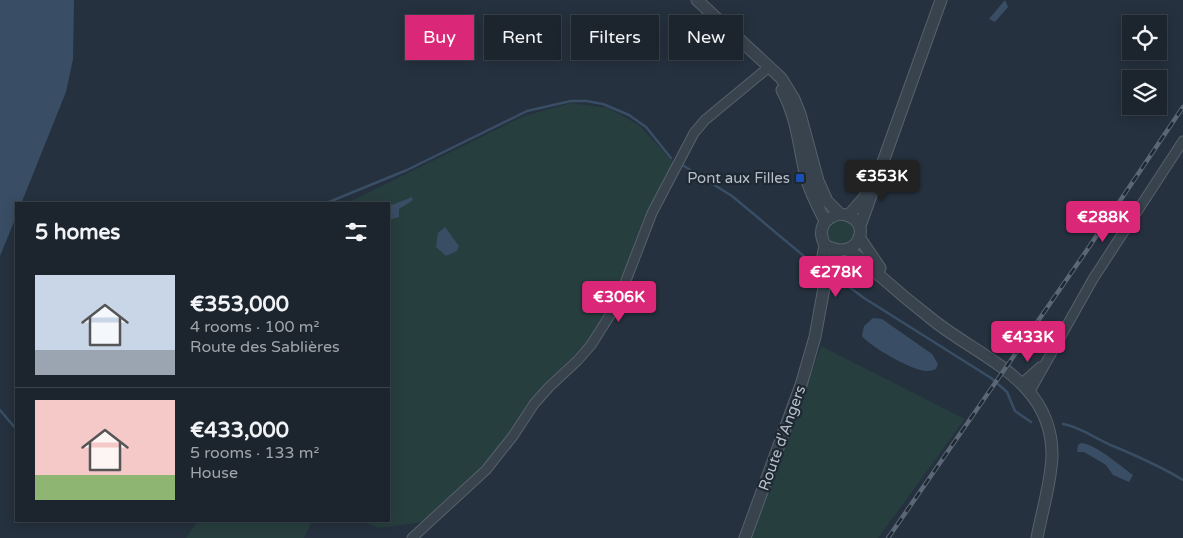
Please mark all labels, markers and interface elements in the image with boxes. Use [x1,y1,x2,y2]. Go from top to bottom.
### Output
chip: Buy [405,15,474,60]
chip: Rent [484,15,561,60]
chip: Filters [571,15,659,60]
chip: New [669,15,743,60]
map controls [1122,15,1167,115]
button: locate [1122,15,1167,60]
button: layers [1122,70,1167,115]
pin: €353K [847,160,917,202]
text: €353K [856,166,908,186]
place label: Pont aux Filles [687,169,790,187]
marker: Pont aux Filles [794,172,806,184]
pin: €288K [1068,200,1138,243]
text: €288K [1077,207,1129,227]
icon: filters [342,218,370,246]
text: 5 homes [35,220,120,245]
pin: €278K [801,256,871,298]
text: €278K [810,262,862,282]
pin: €306K [584,280,654,323]
text: €306K [593,287,645,307]
text: €353,000 [190,292,289,317]
icon: home [75,295,135,355]
text: 4 rooms · 100 m² [190,317,319,337]
pin: €433K [993,320,1063,363]
text: €433K [1002,327,1054,347]
text: Route des Sablières [190,337,340,357]
street label: Route d'Angers [755,383,809,493]
text: €433,000 [190,418,289,443]
icon: home [75,420,135,480]
text: 5 rooms · 133 m² [190,443,319,463]
text: House [190,463,238,483]

